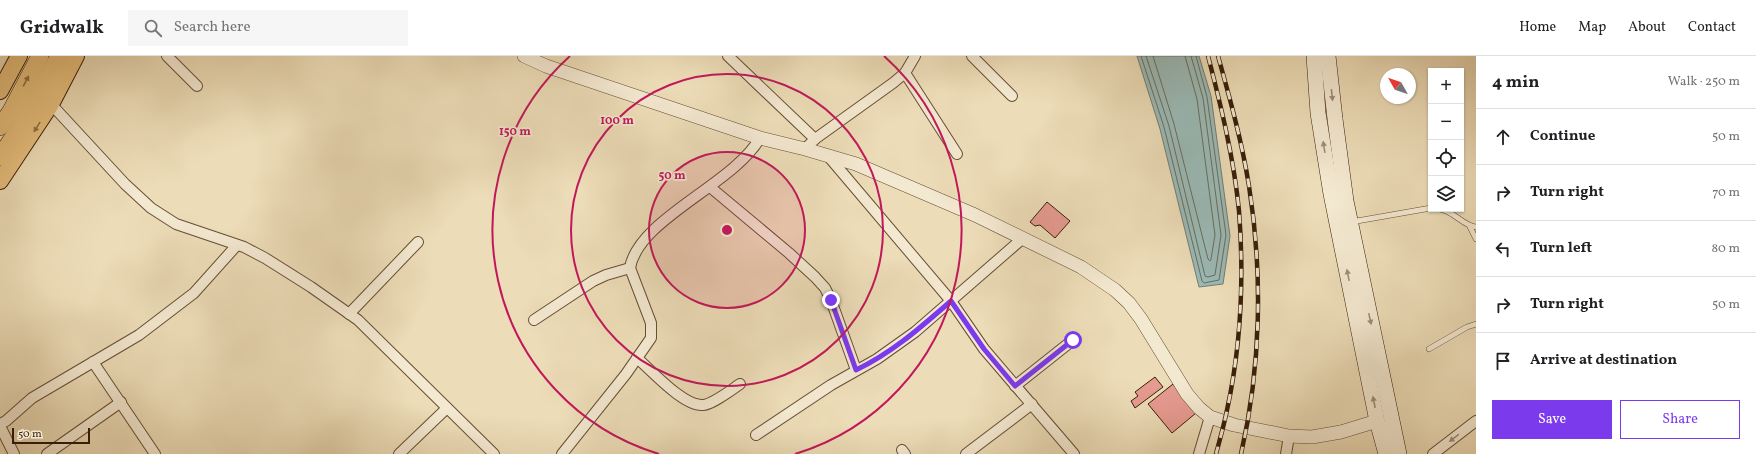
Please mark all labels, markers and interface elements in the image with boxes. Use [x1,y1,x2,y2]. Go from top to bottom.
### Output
search box [128,10,408,46]
text: Gridwalk [20,15,104,41]
icon: search [142,17,164,39]
text: Search here [174,17,251,38]
text: Home [1519,18,1556,37]
text: Map [1578,18,1606,37]
text: About [1628,18,1666,37]
text: Contact [1688,18,1736,37]
north arrow [1380,68,1416,104]
map controls [1428,68,1464,212]
button: + [1428,68,1464,104]
text: 4 min [1492,71,1539,94]
text: Walk · 250 m [1668,73,1740,91]
one-way arrow [23,75,30,87]
one-way arrow [1329,89,1335,101]
button: − [1428,104,1464,140]
text: 100 m [600,113,634,129]
one-way arrow [33,122,41,132]
text: 150 m [499,124,531,140]
icon: ahead [1492,126,1514,148]
text: Continue [1530,126,1595,147]
text: 50 m [1712,128,1740,146]
button: locate [1428,140,1464,176]
one-way arrow [1321,141,1327,153]
text: 50 m [658,168,686,184]
button: layers [1428,176,1464,212]
icon: right [1492,182,1514,204]
text: Turn right [1530,182,1604,203]
text: 70 m [1712,184,1740,202]
centre of rings [720,223,734,237]
icon: left [1492,238,1514,260]
text: Turn left [1530,238,1592,259]
text: 80 m [1711,240,1740,258]
one-way arrow [1345,269,1351,281]
route end [822,291,840,309]
icon: right [1492,294,1514,316]
text: Turn right [1530,294,1604,315]
text: 50 m [1712,296,1740,314]
one-way arrow [1368,313,1374,326]
route start [1064,331,1082,349]
icon: arrive [1492,350,1514,372]
text: Arrive at destination [1530,350,1677,371]
one-way arrow [1370,396,1376,409]
button: Save [1492,400,1612,439]
button: Share [1620,400,1740,439]
scale bar [12,426,90,445]
text: 50 m [18,427,42,442]
one-way arrow [1449,433,1460,442]

